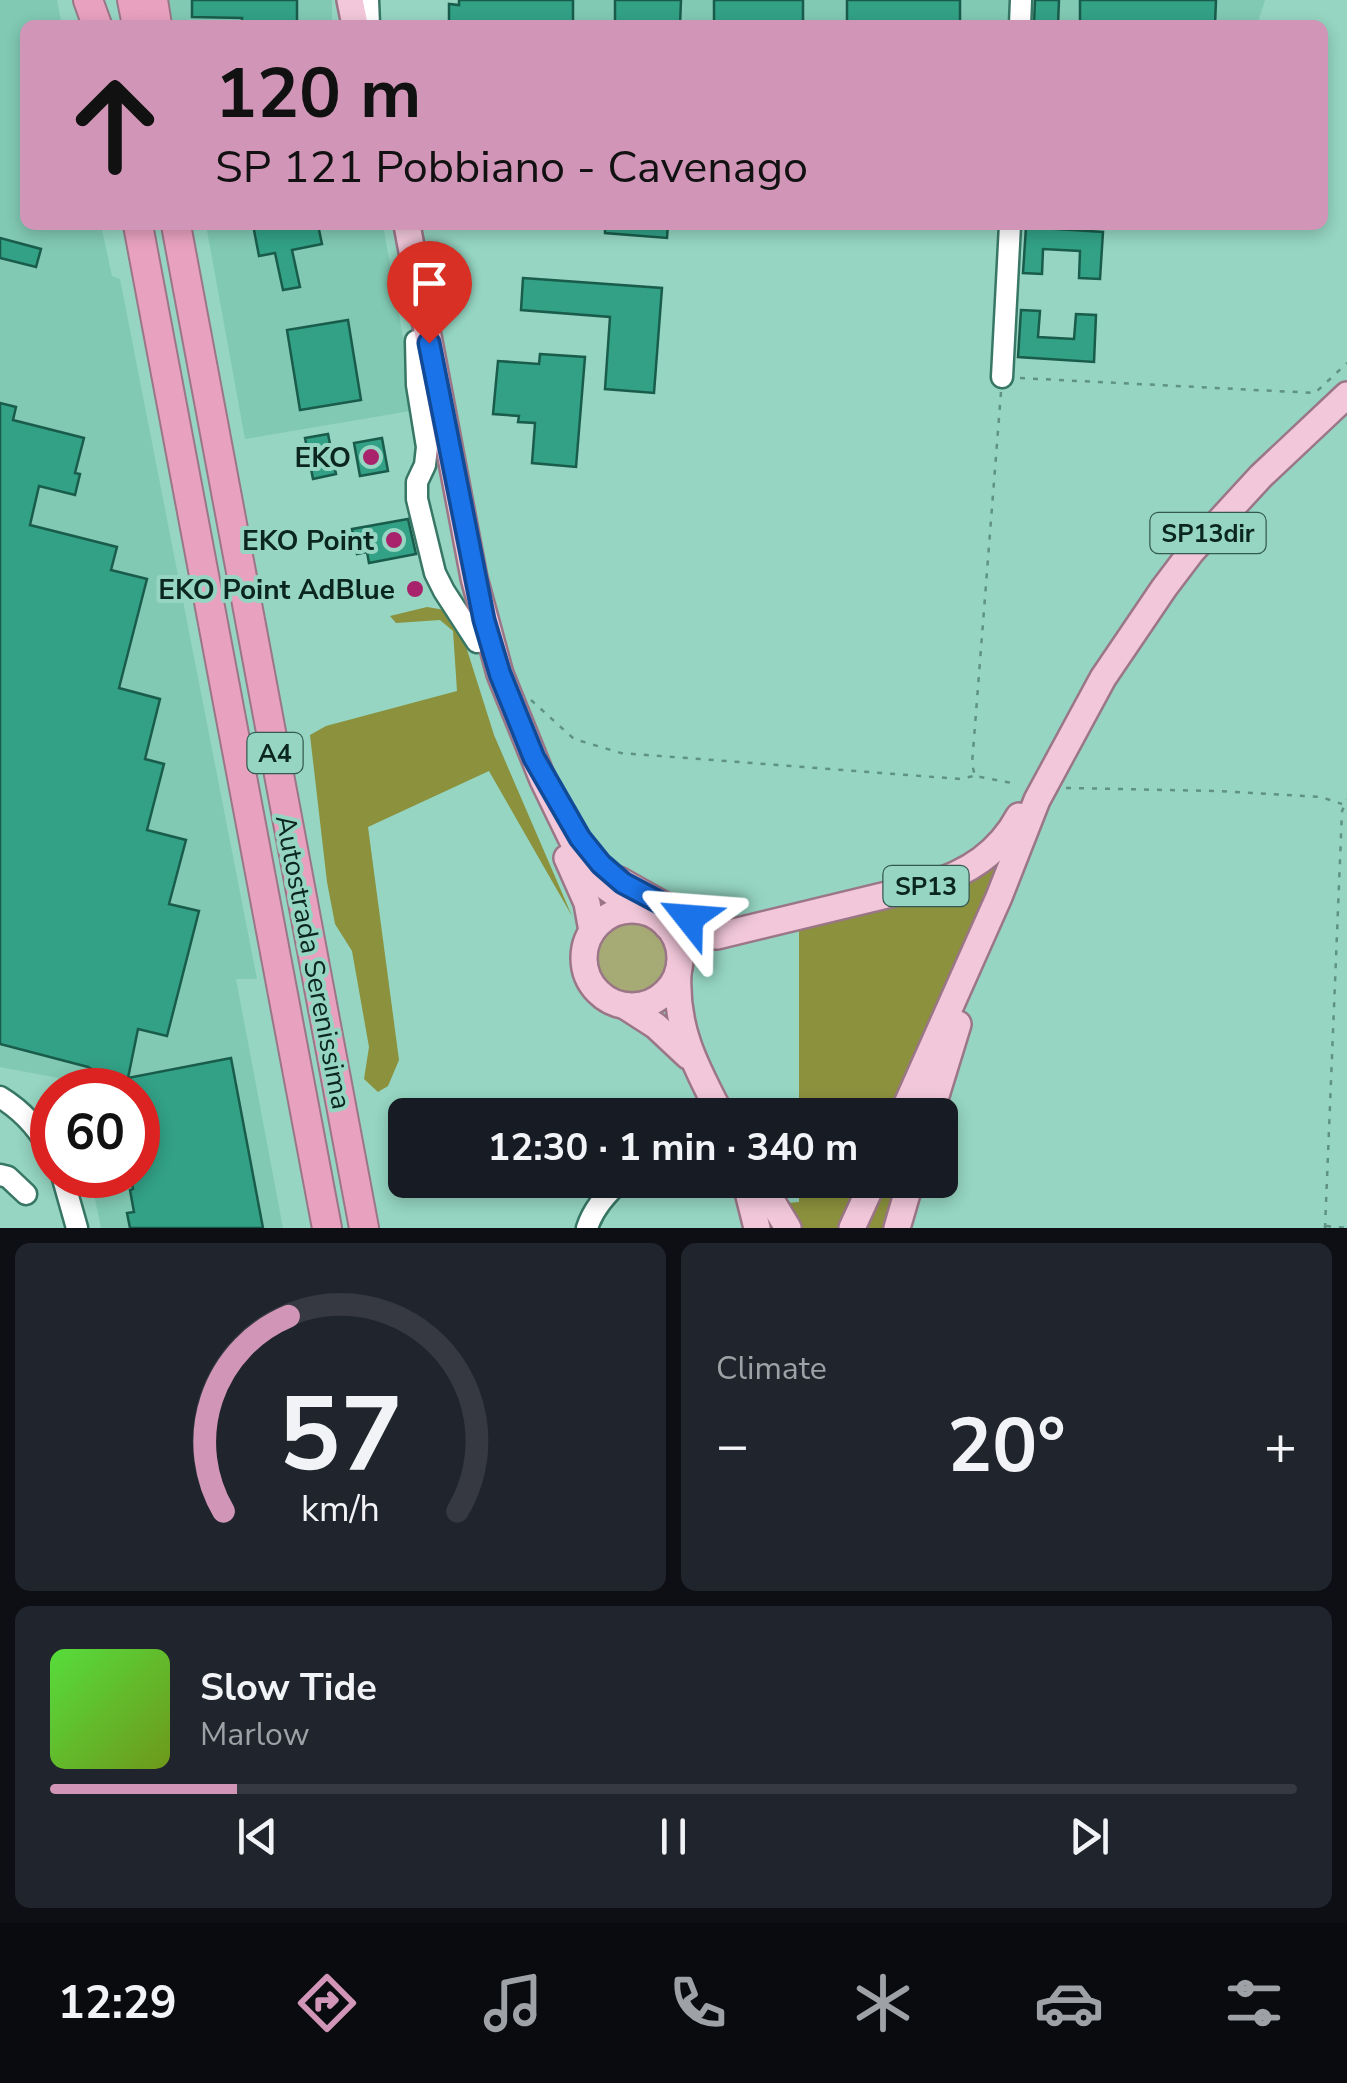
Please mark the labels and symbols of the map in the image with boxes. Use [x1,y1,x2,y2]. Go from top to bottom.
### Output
pin [387,241,472,344]
place label: EKO [294,439,351,477]
marker: EKO [360,446,382,468]
road number: SP13dir [1150,513,1266,553]
place label: EKO Point [242,522,374,560]
marker: EKO Point [383,529,405,551]
place label: EKO Point AdBlue [158,571,395,609]
marker: EKO Point AdBlue [404,578,426,600]
road number: A4 [248,733,302,773]
street label: Autostrada Serenissima [266,812,360,1113]
position arrow [637,866,741,970]
road number: SP13 [884,866,968,906]
speed limit sign: 60 [30,1068,160,1198]

